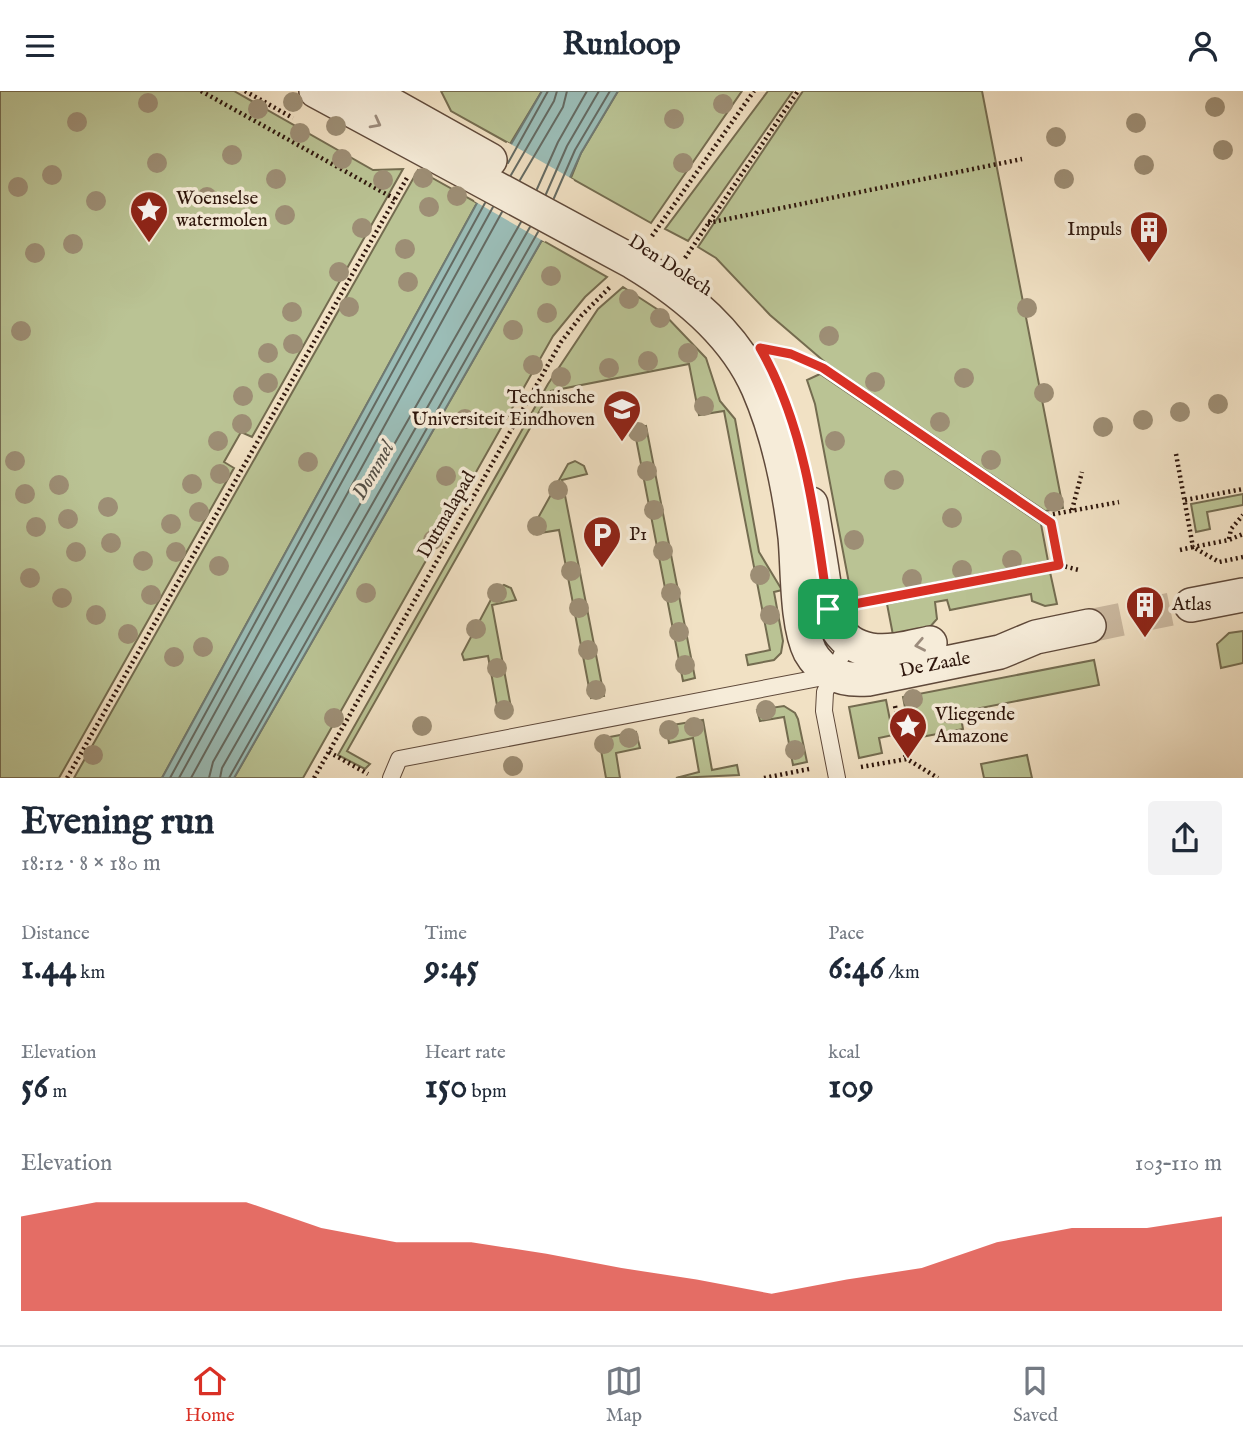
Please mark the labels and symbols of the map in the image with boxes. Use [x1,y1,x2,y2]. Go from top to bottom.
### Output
one-way arrow [369,115,381,129]
place label: Woenselse watermolen [176,187,268,233]
place icon: Woenselse watermolen [128,189,170,244]
building icon: Impuls [1128,209,1170,264]
place label: Impuls [1067,218,1122,242]
street label: Den Dolech [623,230,717,302]
place label: Technische Universiteit Eindhoven [412,386,595,432]
school or university icon: Technische Universiteit Eindhoven [601,388,643,443]
water label: Dommel [347,435,403,505]
street label: Dutmalapad [412,466,482,563]
parking icon: P1 [581,514,623,569]
place label: P1 [629,523,647,547]
pin [798,579,858,639]
building icon: Atlas [1124,584,1166,639]
place label: Atlas [1171,593,1211,617]
one-way arrow [914,637,926,652]
street label: De Zaale [898,646,973,684]
place label: Vliegende Amazone [934,703,1015,749]
place icon: Vliegende Amazone [887,705,929,760]

